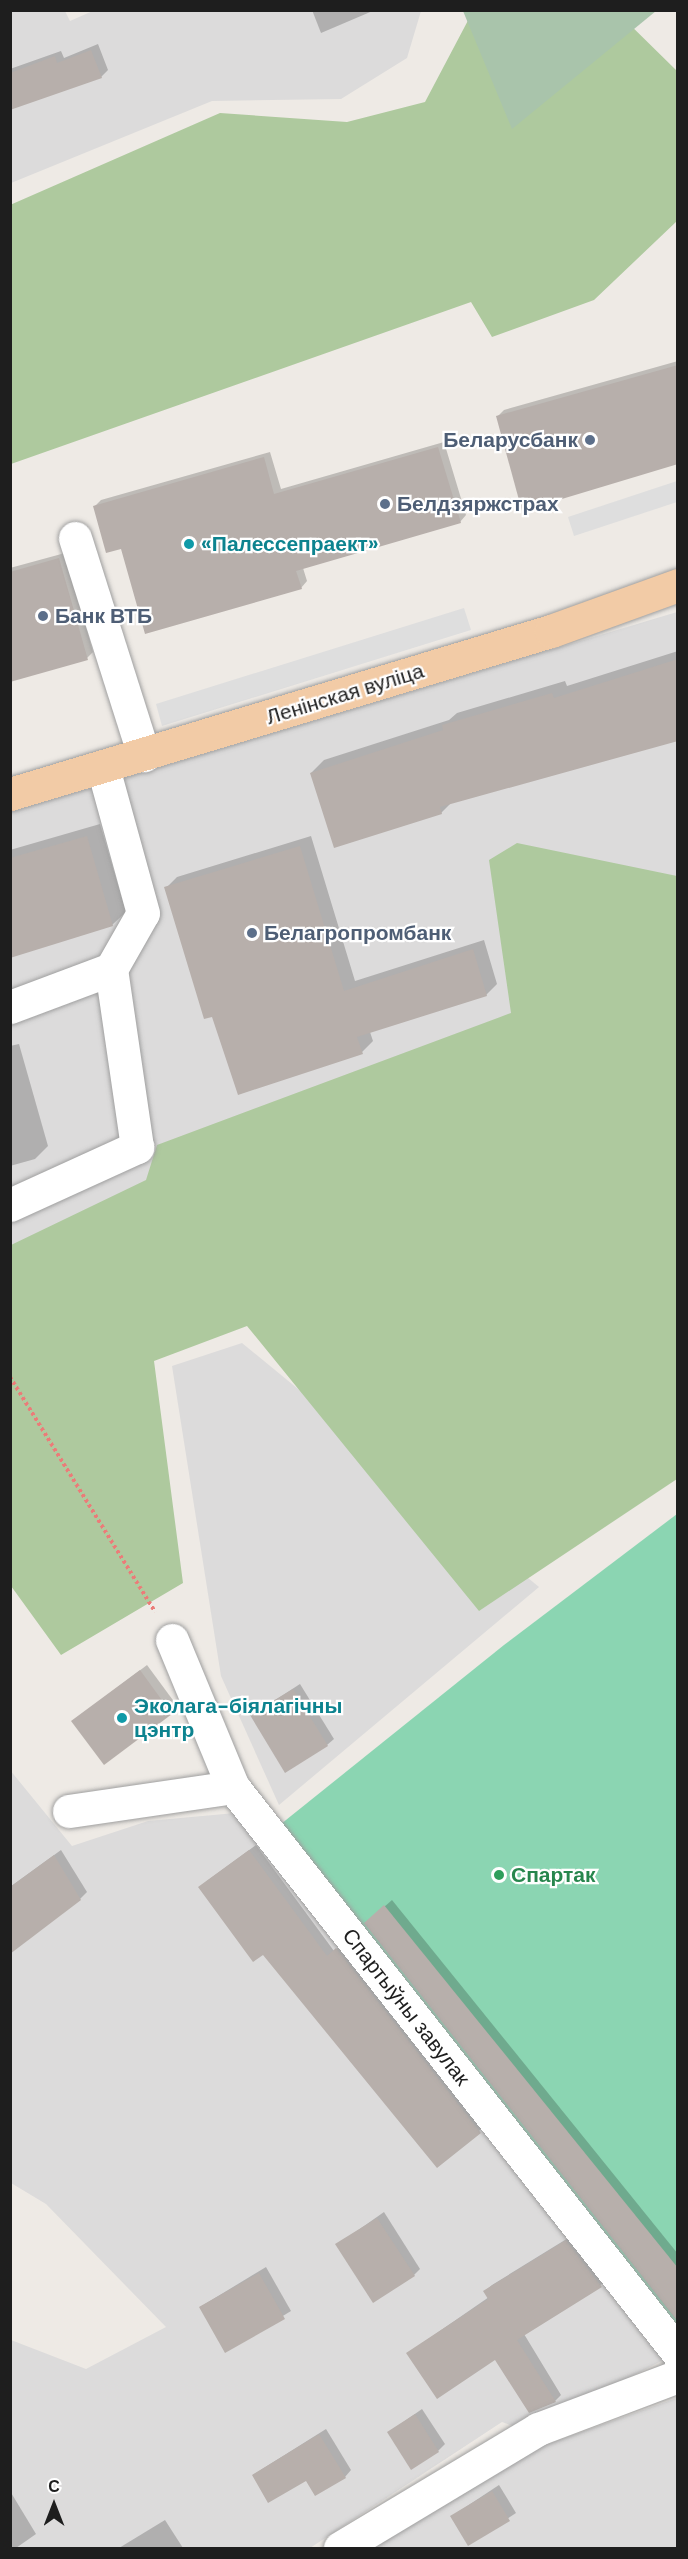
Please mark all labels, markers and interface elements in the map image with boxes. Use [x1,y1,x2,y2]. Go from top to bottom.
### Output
place label: Беларусбанк [443,427,578,453]
marker: Беларусбанк [583,433,597,447]
place label: Белдзяржстрах [397,491,559,517]
marker: Белдзяржстрах [378,497,392,511]
place label: «Палессепраект» [201,531,379,557]
marker: «Палессепраект» [182,537,196,551]
place label: Банк ВТБ [55,603,152,629]
marker: Банк ВТБ [36,609,50,623]
street label: Ленінская вуліца [263,658,427,730]
place label: Белагропромбанк [264,920,451,946]
marker: Белагропромбанк [245,926,259,940]
place label: Эколага-біялагічны цэнтр [134,1693,342,1743]
marker: Эколага-біялагічны цэнтр [115,1711,129,1725]
place label: Спартак [511,1862,596,1888]
marker: Спартак [492,1868,506,1882]
street label: Спартыўны завулак [337,1924,475,2090]
north arrow [24,2475,84,2535]
text: С [48,2476,60,2497]

